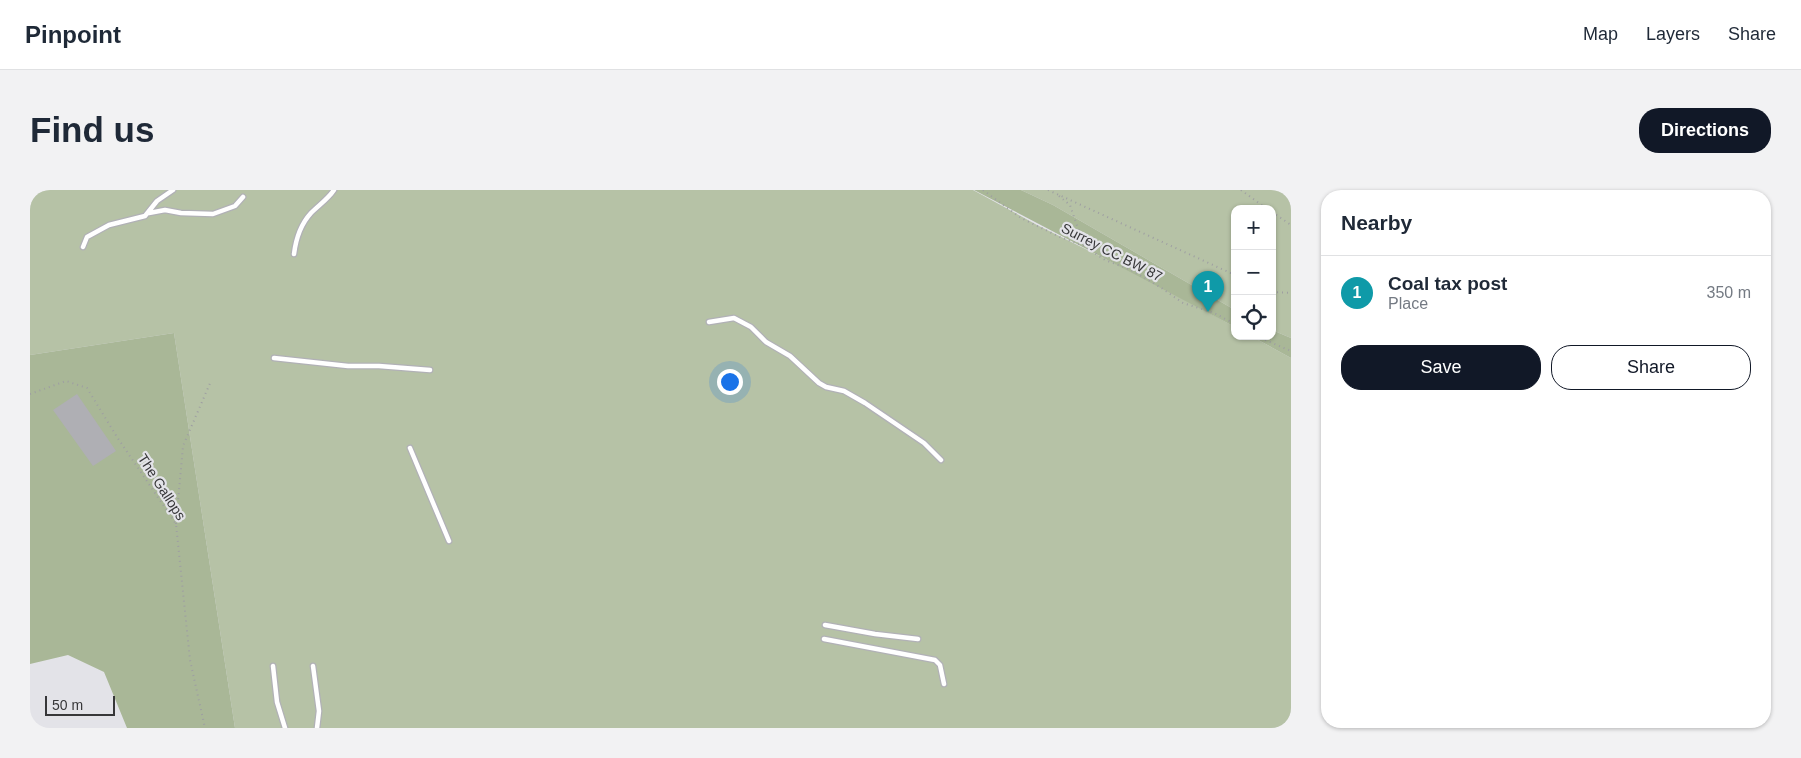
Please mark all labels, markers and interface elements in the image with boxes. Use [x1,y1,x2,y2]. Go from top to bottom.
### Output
text: Pinpoint [25,21,121,48]
text: Map [1583,24,1618,44]
text: Layers [1646,24,1700,44]
text: Share [1728,24,1776,44]
button: Directions [1639,108,1771,153]
text: Find us [30,110,154,149]
map controls [1231,205,1276,340]
button: + [1231,205,1276,250]
text: Nearby [1341,211,1412,234]
street label: Surrey CC BW 87 [1059,220,1165,284]
button: − [1231,250,1276,295]
pin: 1 [1192,271,1224,312]
text: Coal tax post [1388,273,1507,294]
text: 1 [1353,284,1361,301]
text: 350 m [1707,284,1751,301]
button: locate [1231,295,1276,340]
text: Place [1388,295,1428,312]
button: Save [1341,345,1541,390]
button: Share [1551,345,1751,390]
your location [717,369,743,395]
street label: The Gallops [135,451,189,523]
scale bar [45,693,115,716]
text: 50 m [52,697,83,713]

